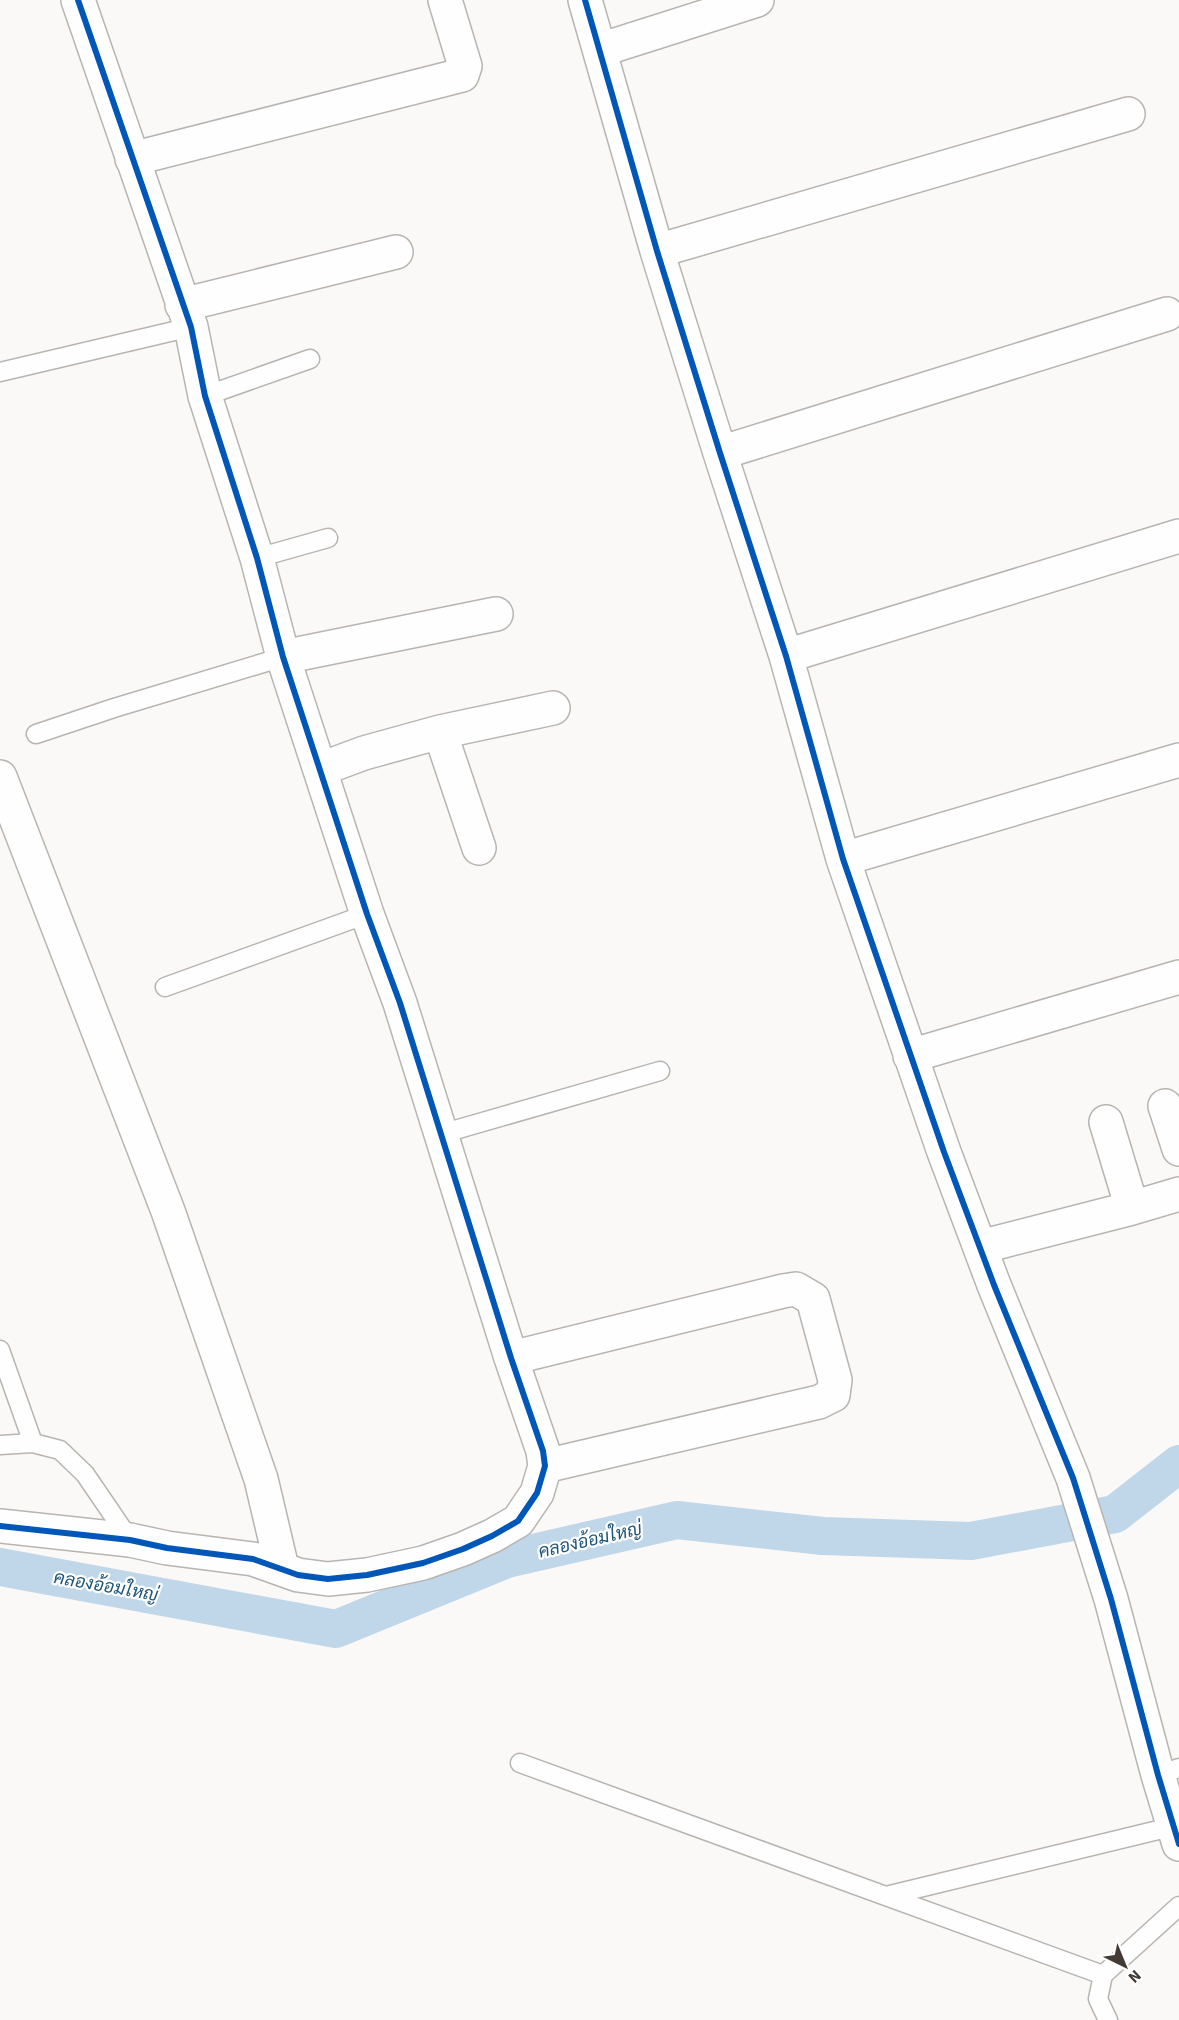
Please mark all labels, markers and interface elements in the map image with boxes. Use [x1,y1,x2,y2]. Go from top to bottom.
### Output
water label: คลองอ้อมใหญ่ [536,1515,645,1565]
water label: คลองอ้อมใหญ่ [52,1564,161,1608]
north arrow [1095,1936,1155,1996]
text: N [1123,1965,1146,1988]

